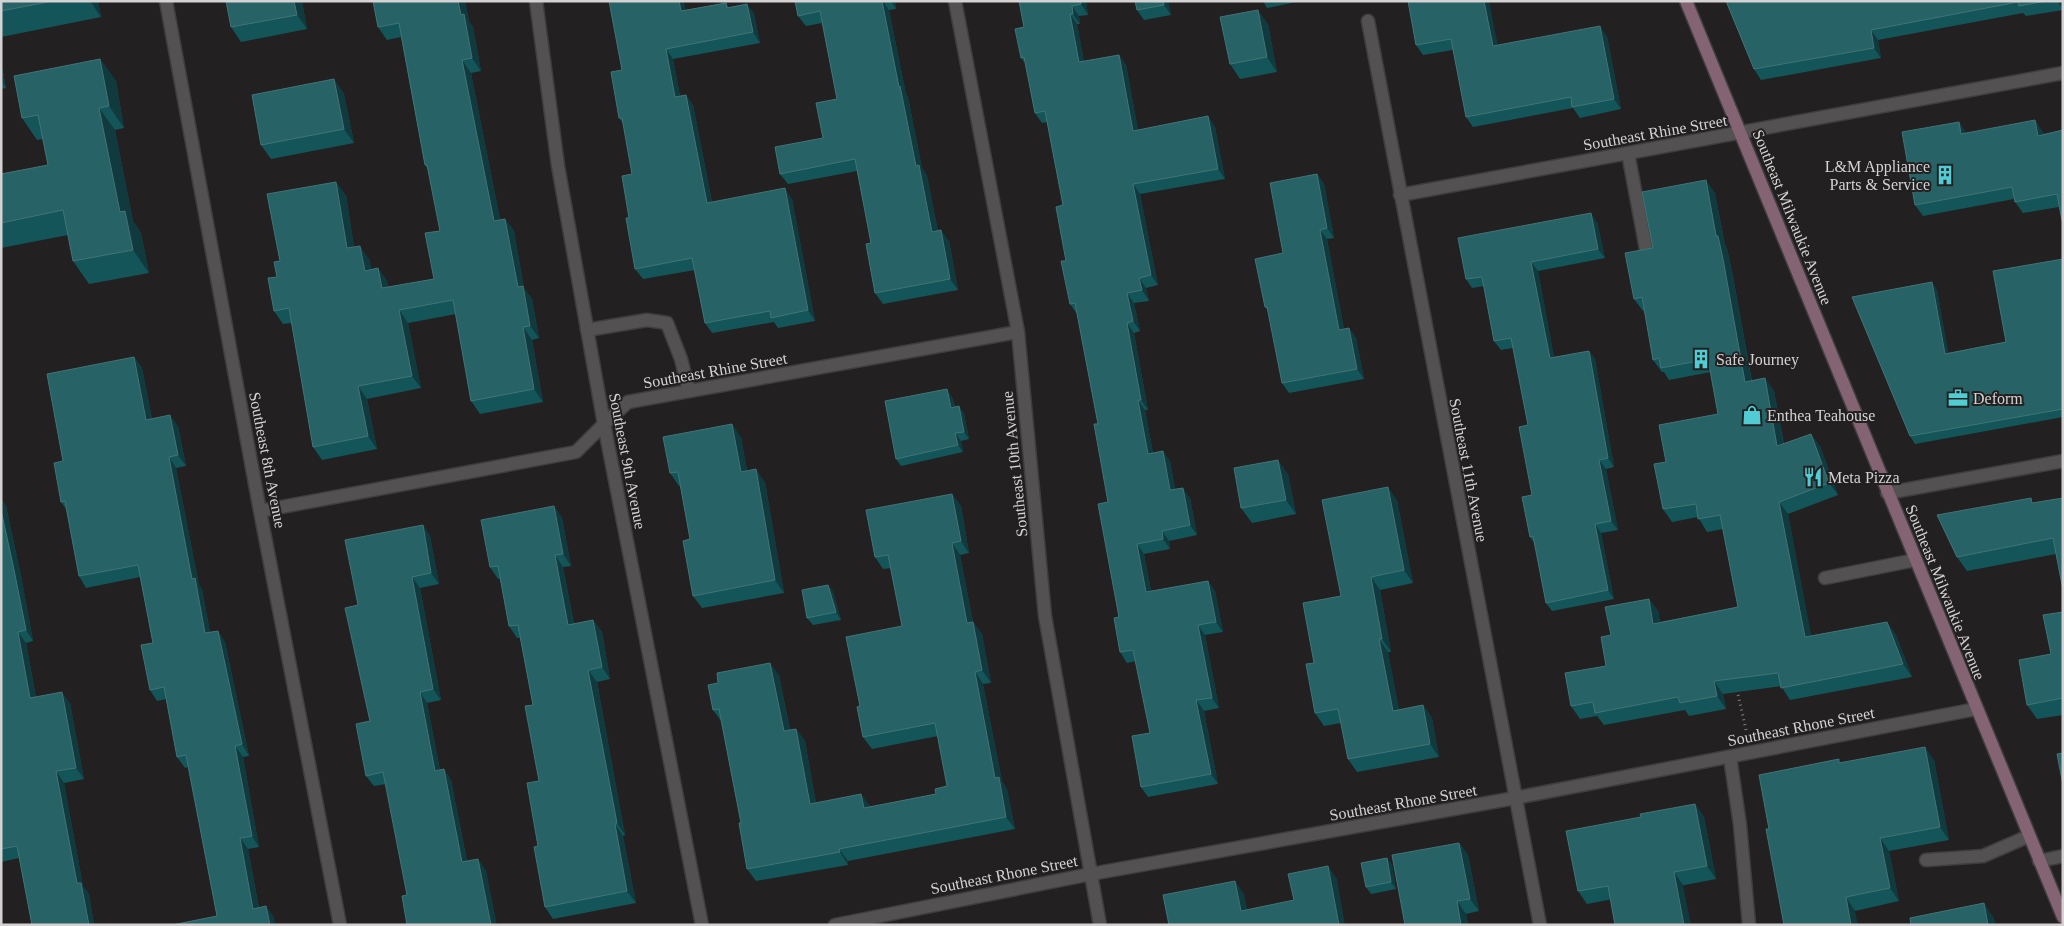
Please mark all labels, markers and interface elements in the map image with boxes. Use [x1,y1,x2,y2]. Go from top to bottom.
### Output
street label: Southeast Rhine Street [1582,111,1729,154]
street label: Southeast Milwaukie Avenue [1750,127,1835,307]
place label: L&M Appliance Parts & Service [1825,158,1930,193]
building icon: L&M Appliance Parts & Service [1934,164,1956,186]
building icon: Safe Journey [1690,348,1712,370]
street label: Southeast Rhine Street [642,349,789,392]
place label: Safe Journey [1716,351,1799,369]
office icon: Deform [1947,387,1969,409]
street label: Southeast 10th Avenue [998,390,1031,538]
place label: Deform [1973,390,2023,407]
street label: Southeast 8th Avenue [246,391,289,530]
street label: Southeast 9th Avenue [606,392,649,531]
street label: Southeast 11th Avenue [1446,397,1491,543]
shop icon: Enthea Teahouse [1741,404,1763,426]
place label: Enthea Teahouse [1767,407,1875,424]
restaurant icon: Meta Pizza [1802,466,1824,488]
place label: Meta Pizza [1828,469,1900,486]
street label: Southeast Milwaukie Avenue [1903,502,1988,682]
street label: Southeast Rhone Street [1726,704,1877,749]
street label: Southeast Rhone Street [1328,781,1479,824]
street label: Southeast Rhone Street [929,852,1080,897]

